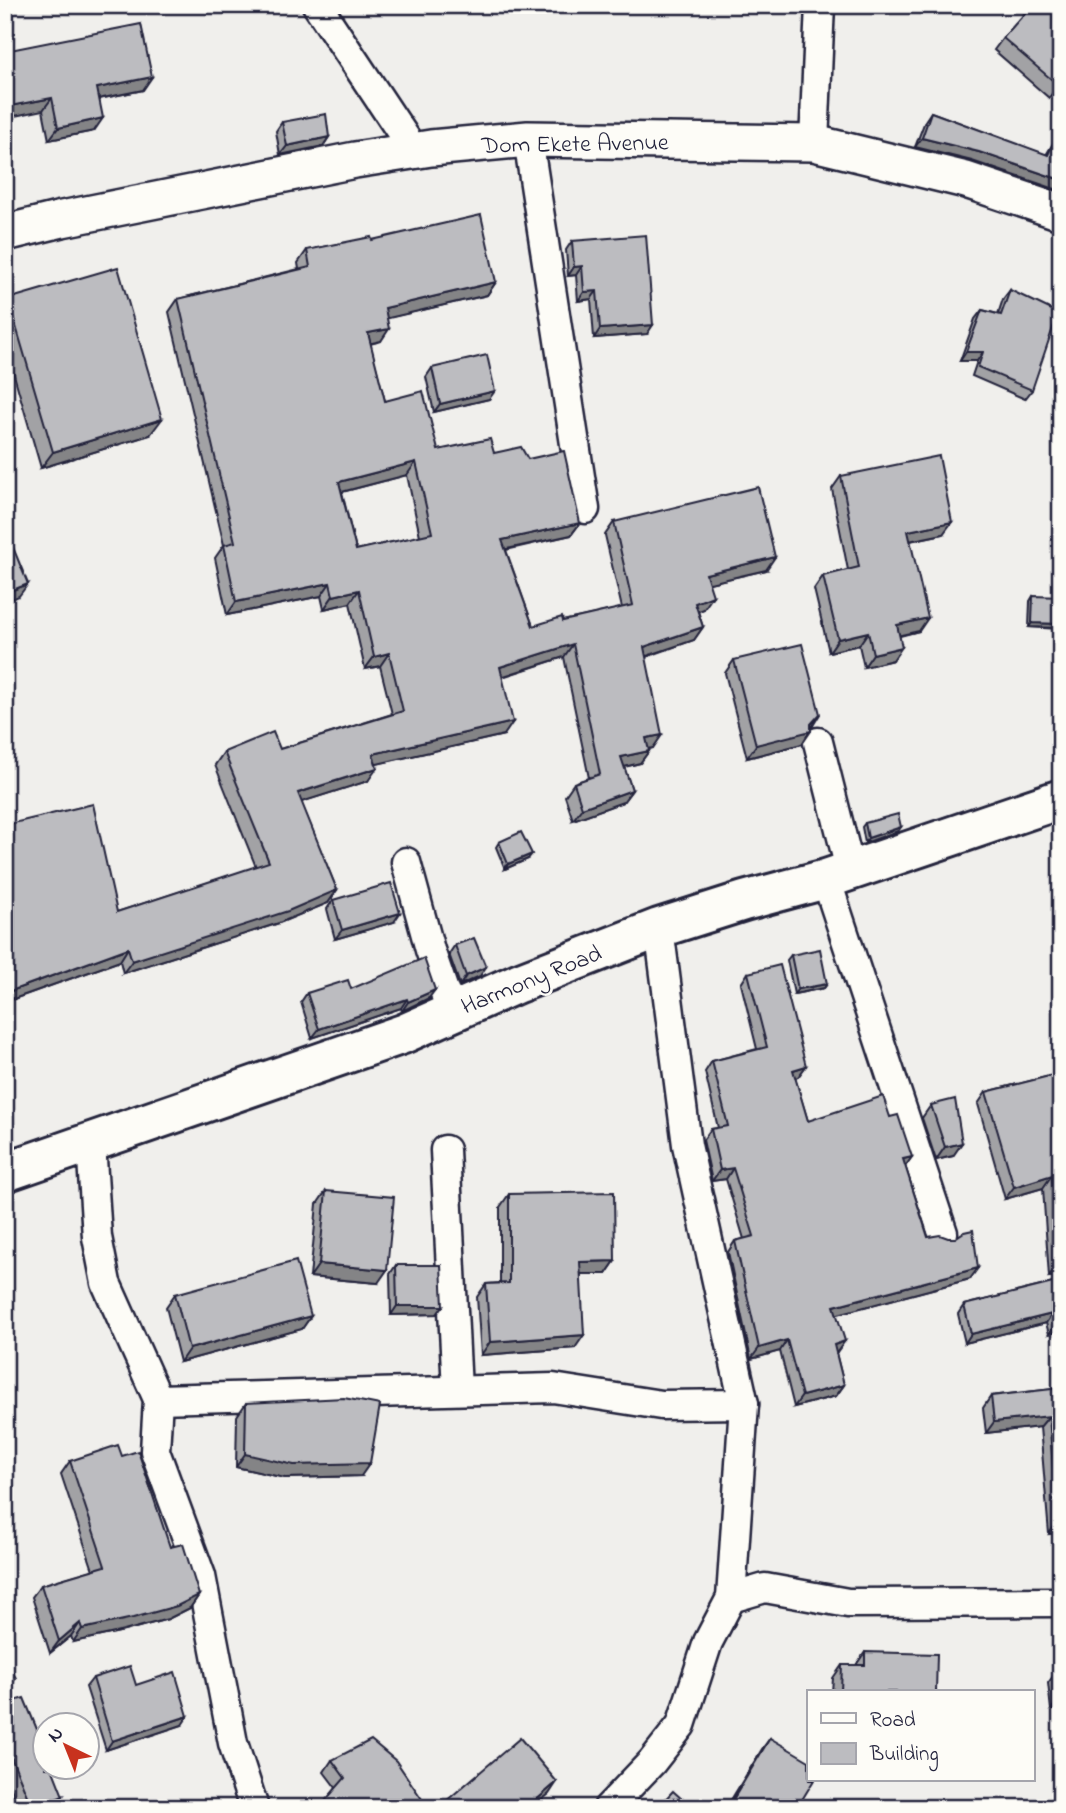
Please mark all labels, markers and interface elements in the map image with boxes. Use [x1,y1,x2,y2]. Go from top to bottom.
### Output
street label: Dom Ekete Avenue [480,126,669,165]
street label: Harmony Road [456,937,608,1026]
legend [807,1690,1034,1782]
text: Road [870,1706,916,1736]
north arrow [32,1712,102,1782]
text: N [42,1721,70,1750]
text: Building [869,1740,939,1772]

